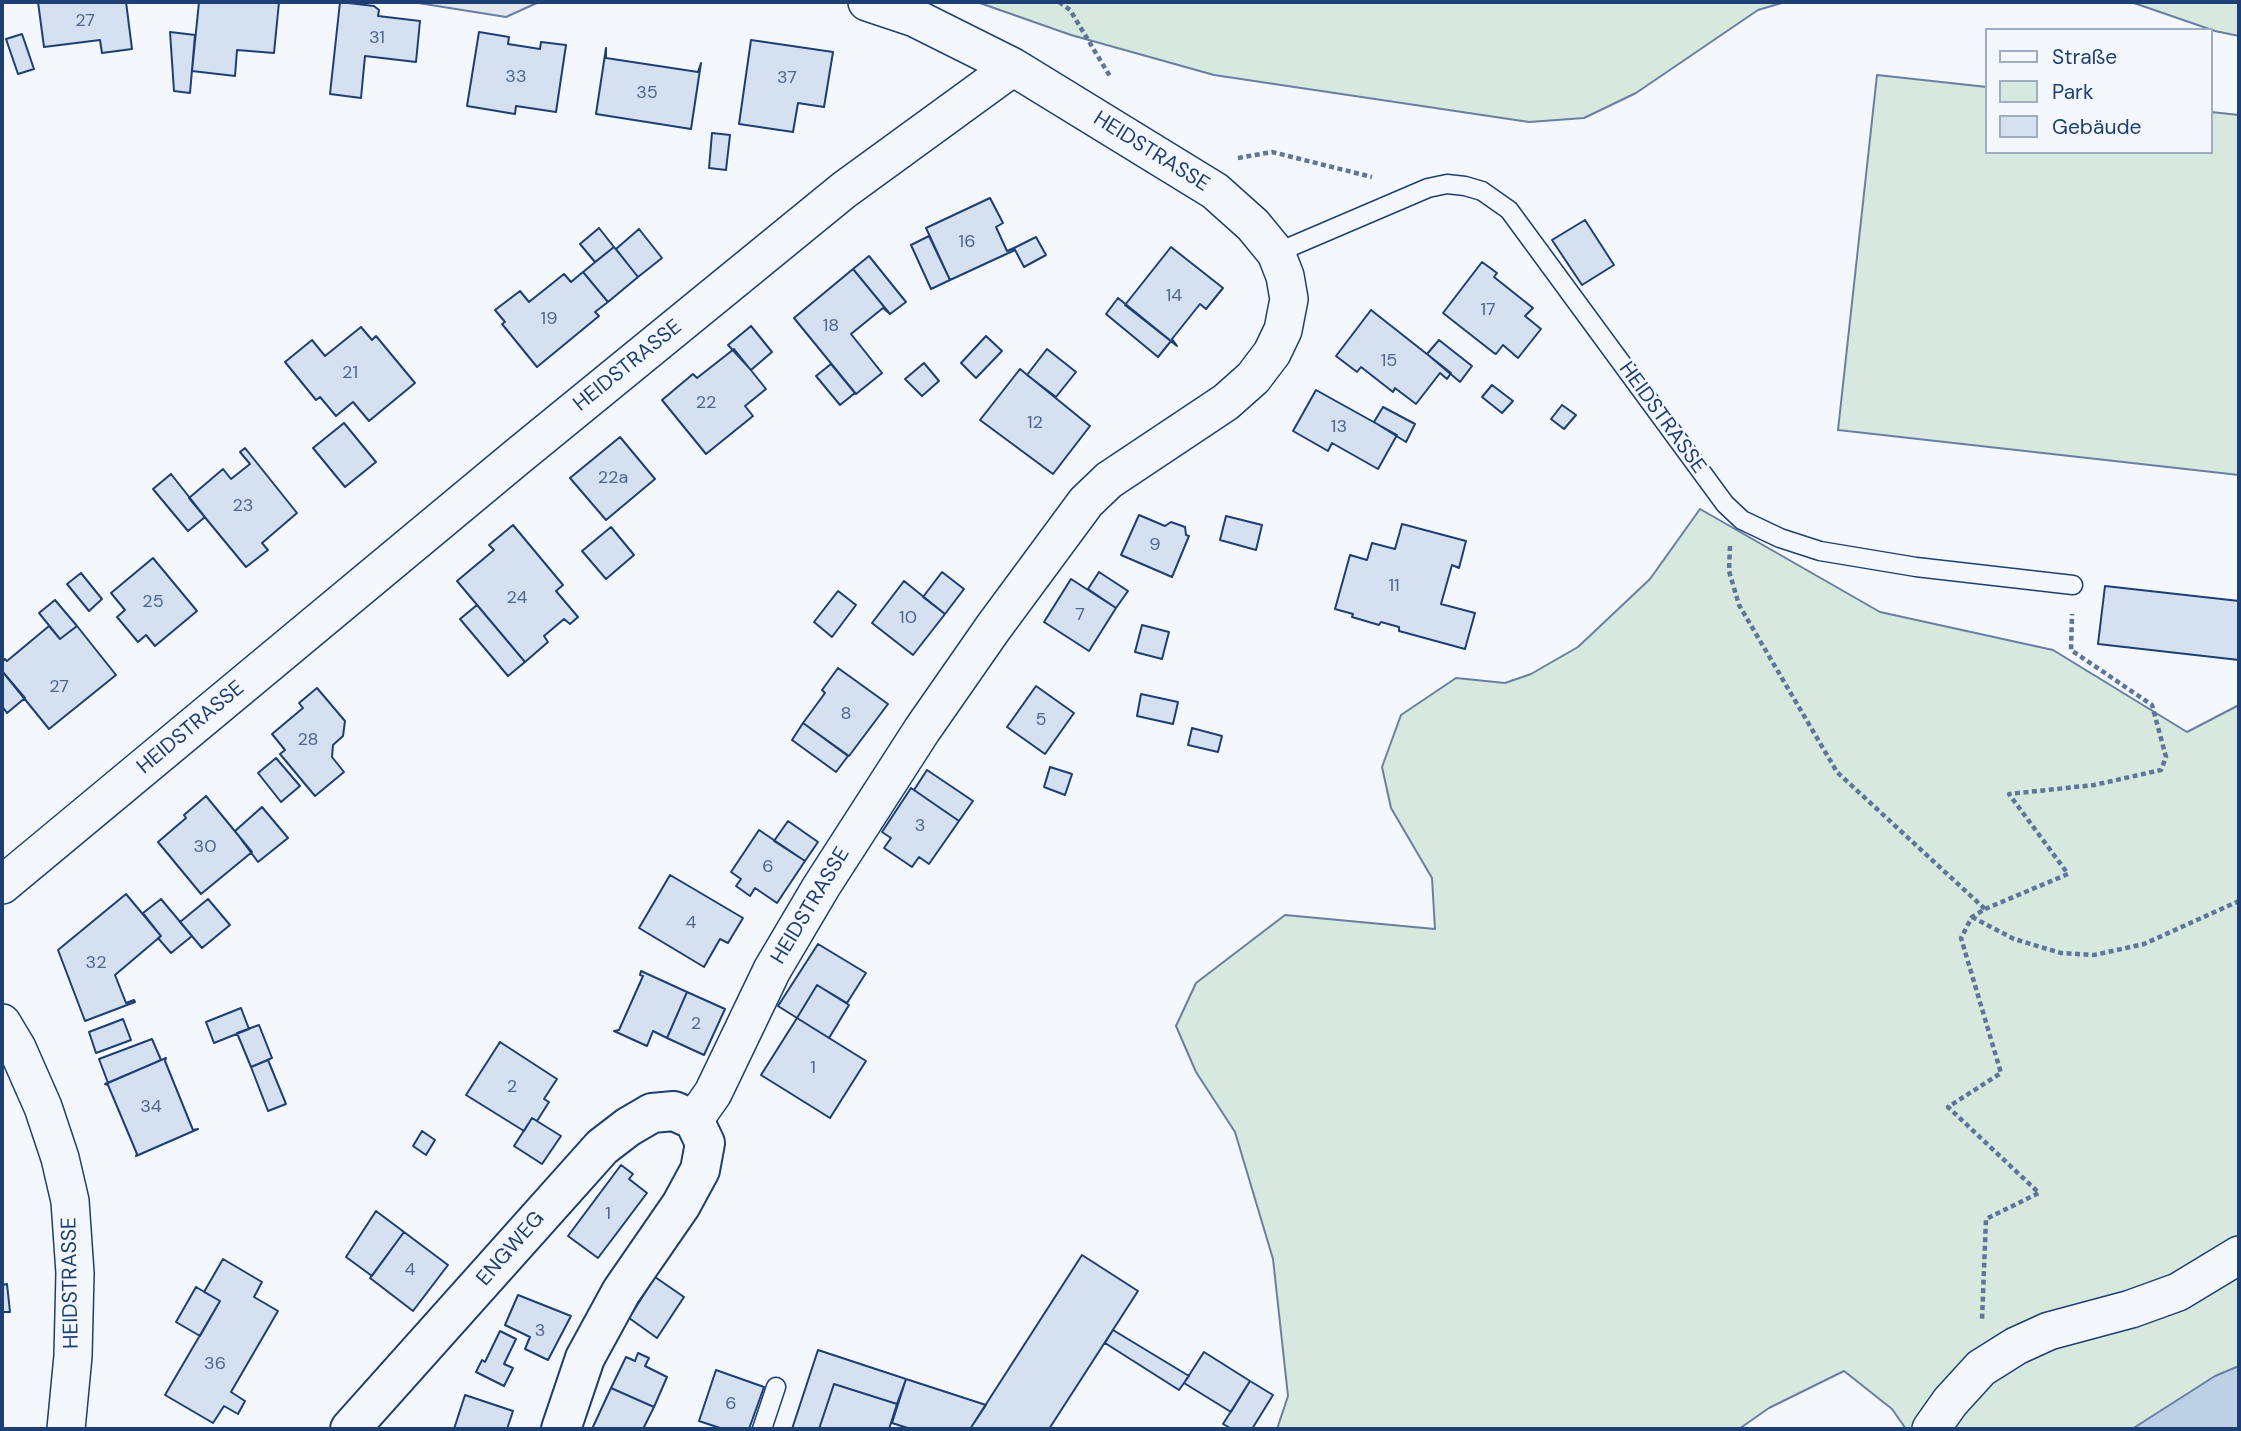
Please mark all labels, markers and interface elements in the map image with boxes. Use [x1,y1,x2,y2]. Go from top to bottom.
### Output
house number: 27 [75,10,95,32]
house number: 31 [369,27,385,49]
legend [1986,28,2213,154]
text: Straße [2052,43,2117,71]
house number: 33 [505,66,527,88]
house number: 37 [777,67,797,89]
text: Park [2052,78,2093,106]
house number: 35 [636,82,658,104]
street label: HEIDSTRASSE [1088,106,1214,198]
text: Gebäude [2052,113,2142,141]
house number: 16 [959,231,975,253]
house number: 14 [1166,285,1182,307]
house number: 17 [1480,299,1496,321]
house number: 19 [541,308,557,330]
street label: HEIDSTRASSE [569,315,687,417]
house number: 18 [823,315,839,337]
house number: 15 [1381,350,1397,372]
street label: HEIDSTRASSE [1613,357,1711,479]
house number: 21 [342,362,358,384]
house number: 22 [696,392,716,414]
house number: 12 [1027,412,1043,434]
house number: 13 [1331,416,1347,438]
house number: 22a [598,467,628,489]
house number: 23 [232,495,254,517]
house number: 9 [1149,534,1161,556]
house number: 11 [1388,575,1400,597]
house number: 24 [507,587,527,609]
house number: 25 [142,591,164,613]
house number: 7 [1075,604,1085,626]
house number: 10 [899,607,917,629]
house number: 27 [49,676,69,698]
street label: HEIDSTRASSE [132,676,250,780]
house number: 8 [841,703,851,725]
house number: 5 [1036,709,1046,731]
house number: 28 [297,729,319,751]
house number: 3 [915,815,925,837]
house number: 30 [194,836,216,858]
street label: HEIDSTRASSE [766,843,856,969]
house number: 6 [762,856,774,878]
house number: 4 [686,912,696,934]
house number: 32 [85,952,107,974]
house number: 2 [691,1013,701,1035]
house number: 1 [810,1057,816,1079]
house number: 2 [507,1076,517,1098]
house number: 34 [140,1096,162,1118]
house number: 1 [605,1203,611,1225]
street label: ENGWEG [472,1207,550,1291]
street label: HEIDSTRASSE [57,1217,85,1349]
house number: 4 [405,1259,415,1281]
house number: 3 [535,1320,545,1342]
house number: 36 [204,1353,226,1375]
house number: 6 [725,1393,737,1415]

